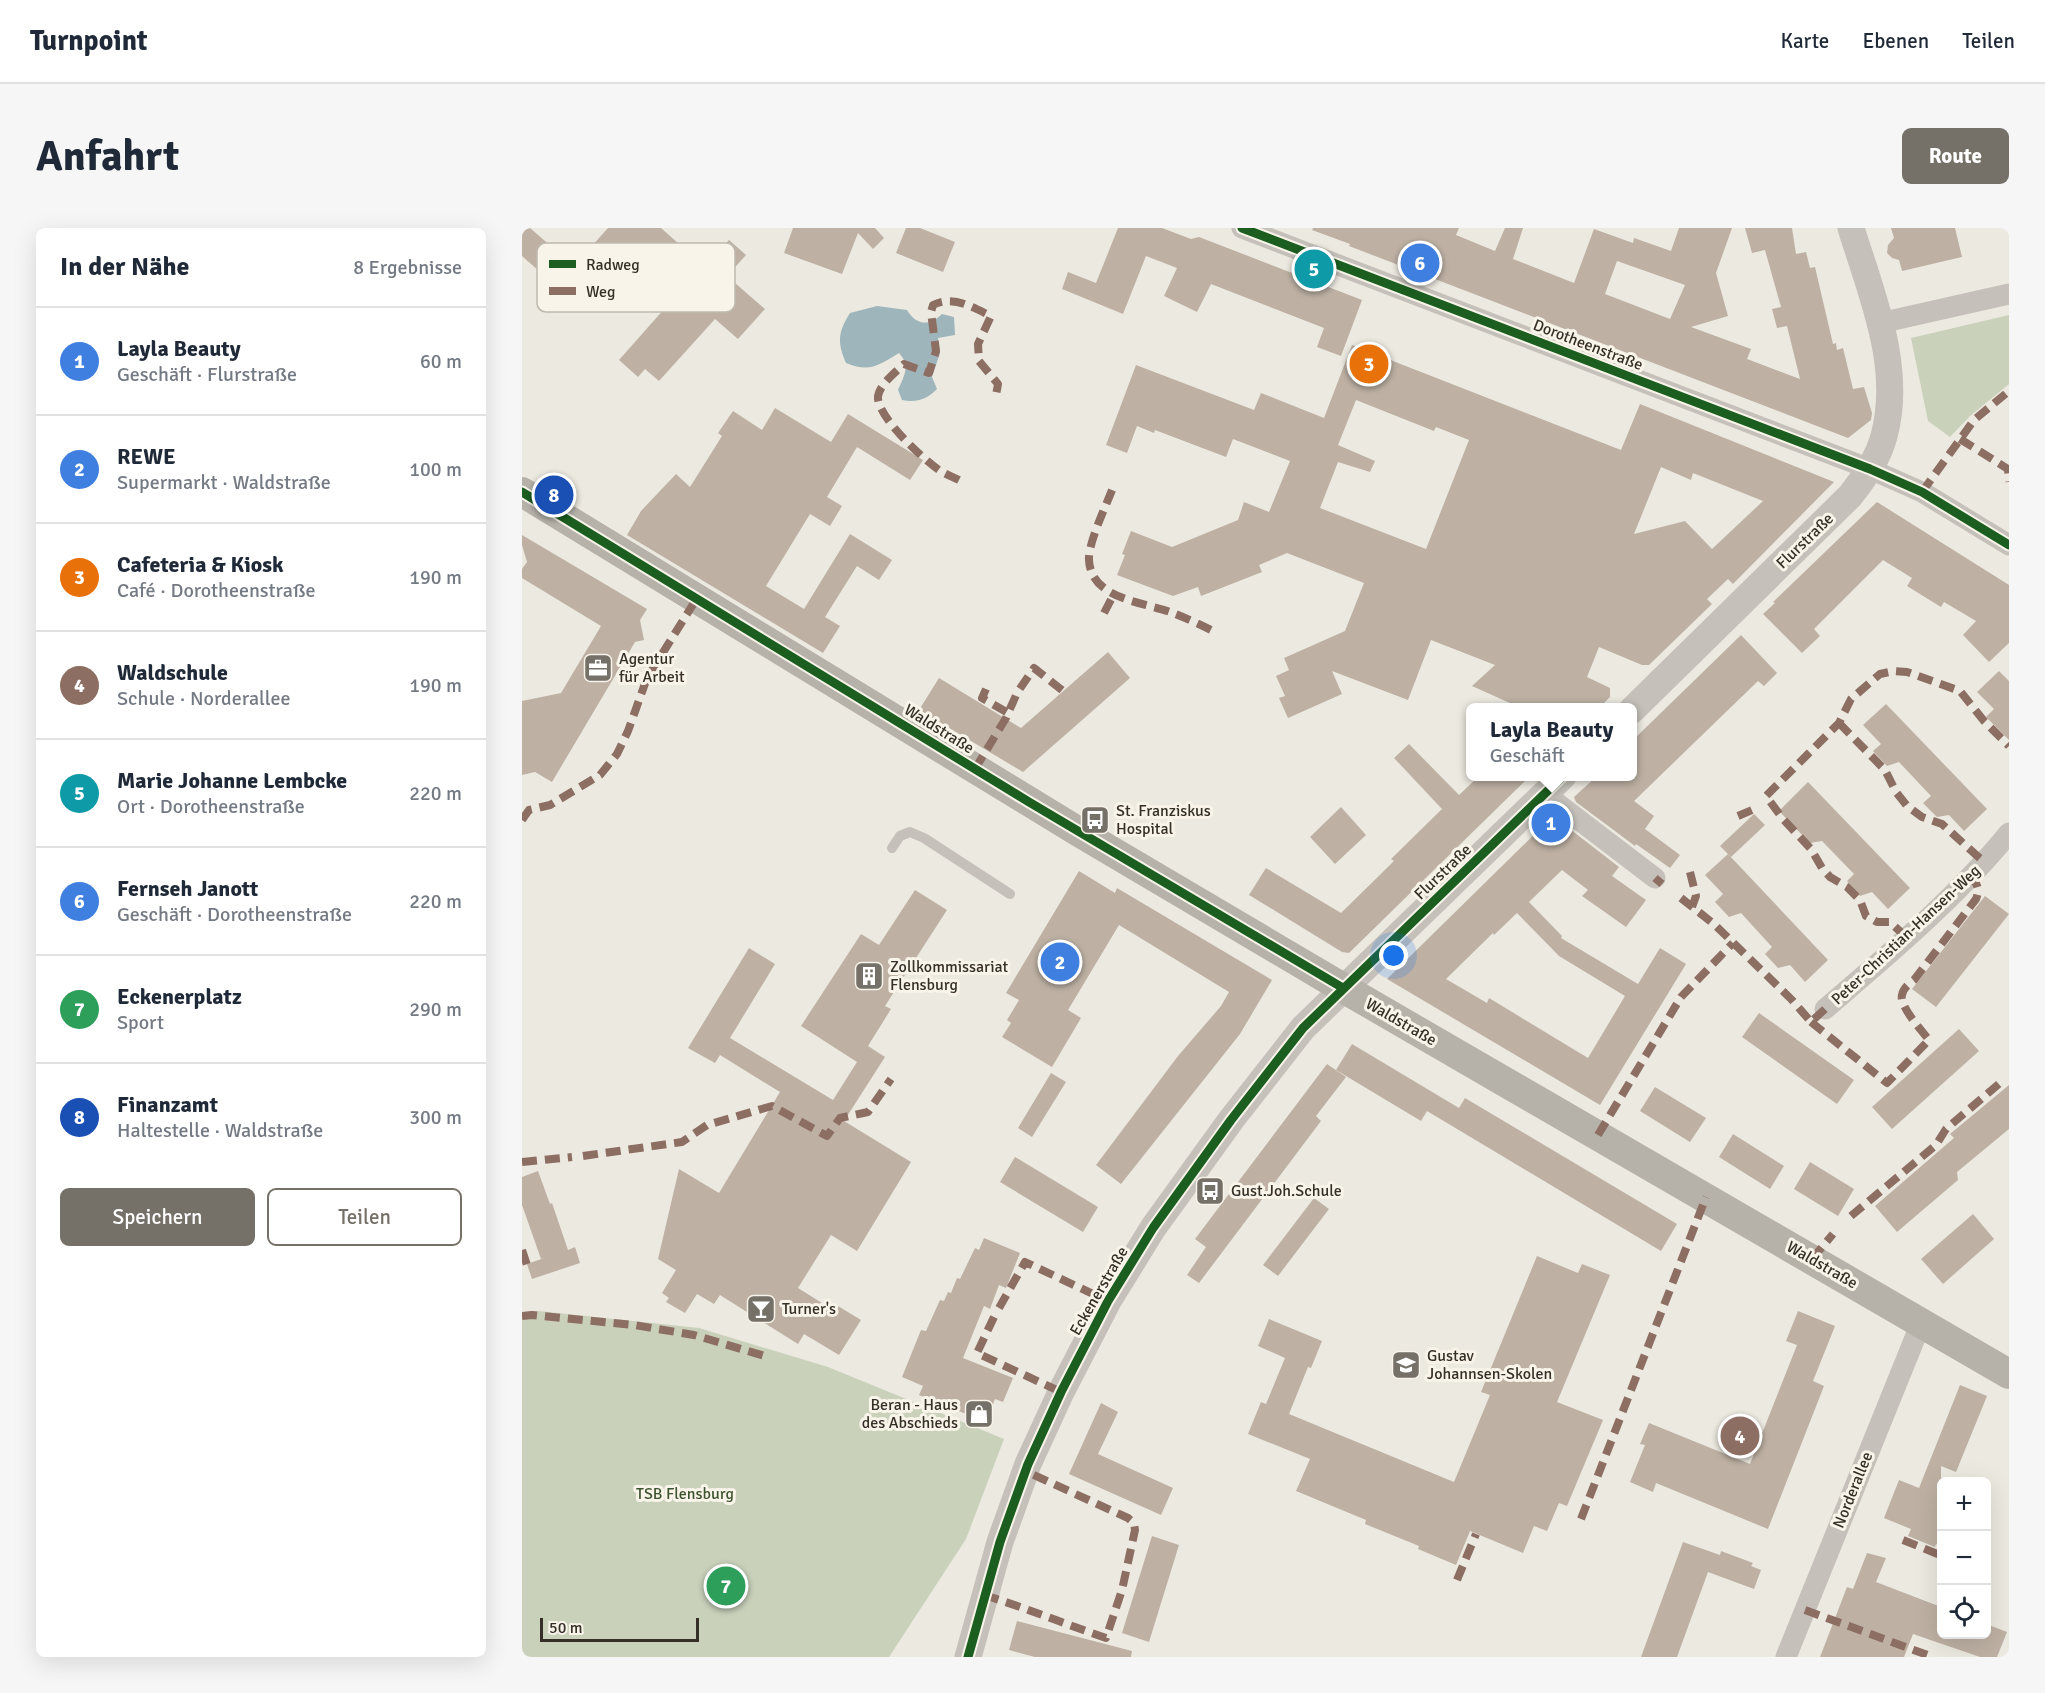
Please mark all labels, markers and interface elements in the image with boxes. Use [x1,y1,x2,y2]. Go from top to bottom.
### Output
text: Turnpoint [30,24,147,58]
text: Karte [1780,28,1829,54]
text: Ebenen [1862,28,1929,54]
text: Teilen [1962,28,2015,54]
button: Route [1902,128,2009,184]
text: Anfahrt [36,131,179,182]
pin: 6 [1400,240,1440,285]
legend [537,243,735,312]
pin: 5 [1294,246,1334,291]
text: In der Nähe [60,251,190,283]
text: 8 Ergebnisse [353,255,462,280]
text: Radweg [586,255,640,275]
text: Weg [586,282,615,302]
street label: Dorotheenstraße [1530,315,1646,375]
text: Layla Beauty [117,335,241,362]
pin: 3 [1350,342,1388,386]
text: 1 [74,349,85,374]
text: 60 m [420,349,462,374]
text: Geschäft · Flurstraße [117,362,297,387]
text: REWE [117,443,176,470]
text: 2 [74,457,85,482]
text: 100 m [409,457,462,482]
text: Supermarkt · Waldstraße [117,470,331,495]
pin: 8 [534,472,573,518]
street label: Flurstraße [1772,509,1838,573]
text: Cafeteria & Kiosk [117,551,283,578]
text: 3 [74,565,85,590]
text: 190 m [409,565,462,590]
text: Café · Dorotheenstraße [117,578,316,603]
place label: Agentur für Arbeit [619,649,685,687]
office icon: Agentur für Arbeit [582,652,614,684]
text: Waldschule [117,659,228,686]
text: 4 [74,673,85,698]
text: 190 m [409,673,462,698]
text: Schule · Norderallee [117,686,290,711]
street label: Waldstraße [900,700,978,758]
popup [1466,703,1637,781]
text: Layla Beauty [1490,716,1613,743]
text: Geschäft [1490,743,1565,768]
text: Marie Johanne Lembcke [117,767,347,794]
text: 5 [74,781,85,806]
text: 220 m [409,781,462,806]
text: Ort · Dorotheenstraße [117,794,305,819]
pin: 1 [1532,800,1570,846]
place label: St. Franziskus Hospital [1116,801,1211,839]
bus stop icon: St. Franziskus Hospital [1079,804,1111,836]
street label: Flurstraße [1410,840,1476,904]
street label: Peter-Christian-Hansen-Weg [1827,861,1985,1009]
text: Fernseh Janott [117,875,258,902]
text: 6 [74,889,85,914]
text: 220 m [409,889,462,914]
text: Geschäft · Dorotheenstraße [117,902,352,927]
pin: 2 [1040,940,1080,984]
your location [1379,941,1408,970]
place label: Zollkommissariat Flensburg [890,957,1009,995]
building icon: Zollkommissariat Flensburg [853,960,885,992]
text: Eckenerplatz [117,983,242,1010]
street label: Waldstraße [1362,994,1440,1050]
text: 7 [74,997,85,1022]
text: 290 m [409,997,462,1022]
text: Sport [117,1010,164,1035]
text: Finanzamt [117,1091,218,1118]
text: 8 [74,1105,85,1130]
text: 300 m [409,1105,462,1130]
text: Haltestelle · Waldstraße [117,1118,323,1143]
bus stop icon: Gust.Joh.Schule [1194,1175,1226,1207]
place label: Gust.Joh.Schule [1231,1181,1342,1201]
button: Speichern [60,1188,255,1246]
button: Teilen [267,1188,462,1246]
street label: Waldstraße [1783,1237,1861,1293]
street label: Eckenerstraße [1066,1243,1132,1339]
bar icon: Turner's [745,1293,777,1325]
place label: Turner's [782,1299,836,1319]
place label: Gustav Johannsen-Skolen [1427,1346,1552,1384]
school or university icon: Gustav Johannsen-Skolen [1390,1349,1422,1381]
place label: Beran - Haus des Abschieds [862,1395,958,1433]
shop icon: Beran - Haus des Abschieds [963,1398,995,1430]
pin: 4 [1720,1414,1760,1458]
street label: Norderallee [1829,1449,1877,1531]
map controls [1937,1477,1991,1639]
button: + [1937,1477,1991,1531]
park label: TSB Flensburg [636,1484,734,1504]
button: − [1937,1531,1991,1585]
pin: 7 [706,1564,746,1608]
button: locate [1937,1585,1991,1639]
scale bar [540,1615,699,1642]
text: 50 m [549,1618,583,1638]

